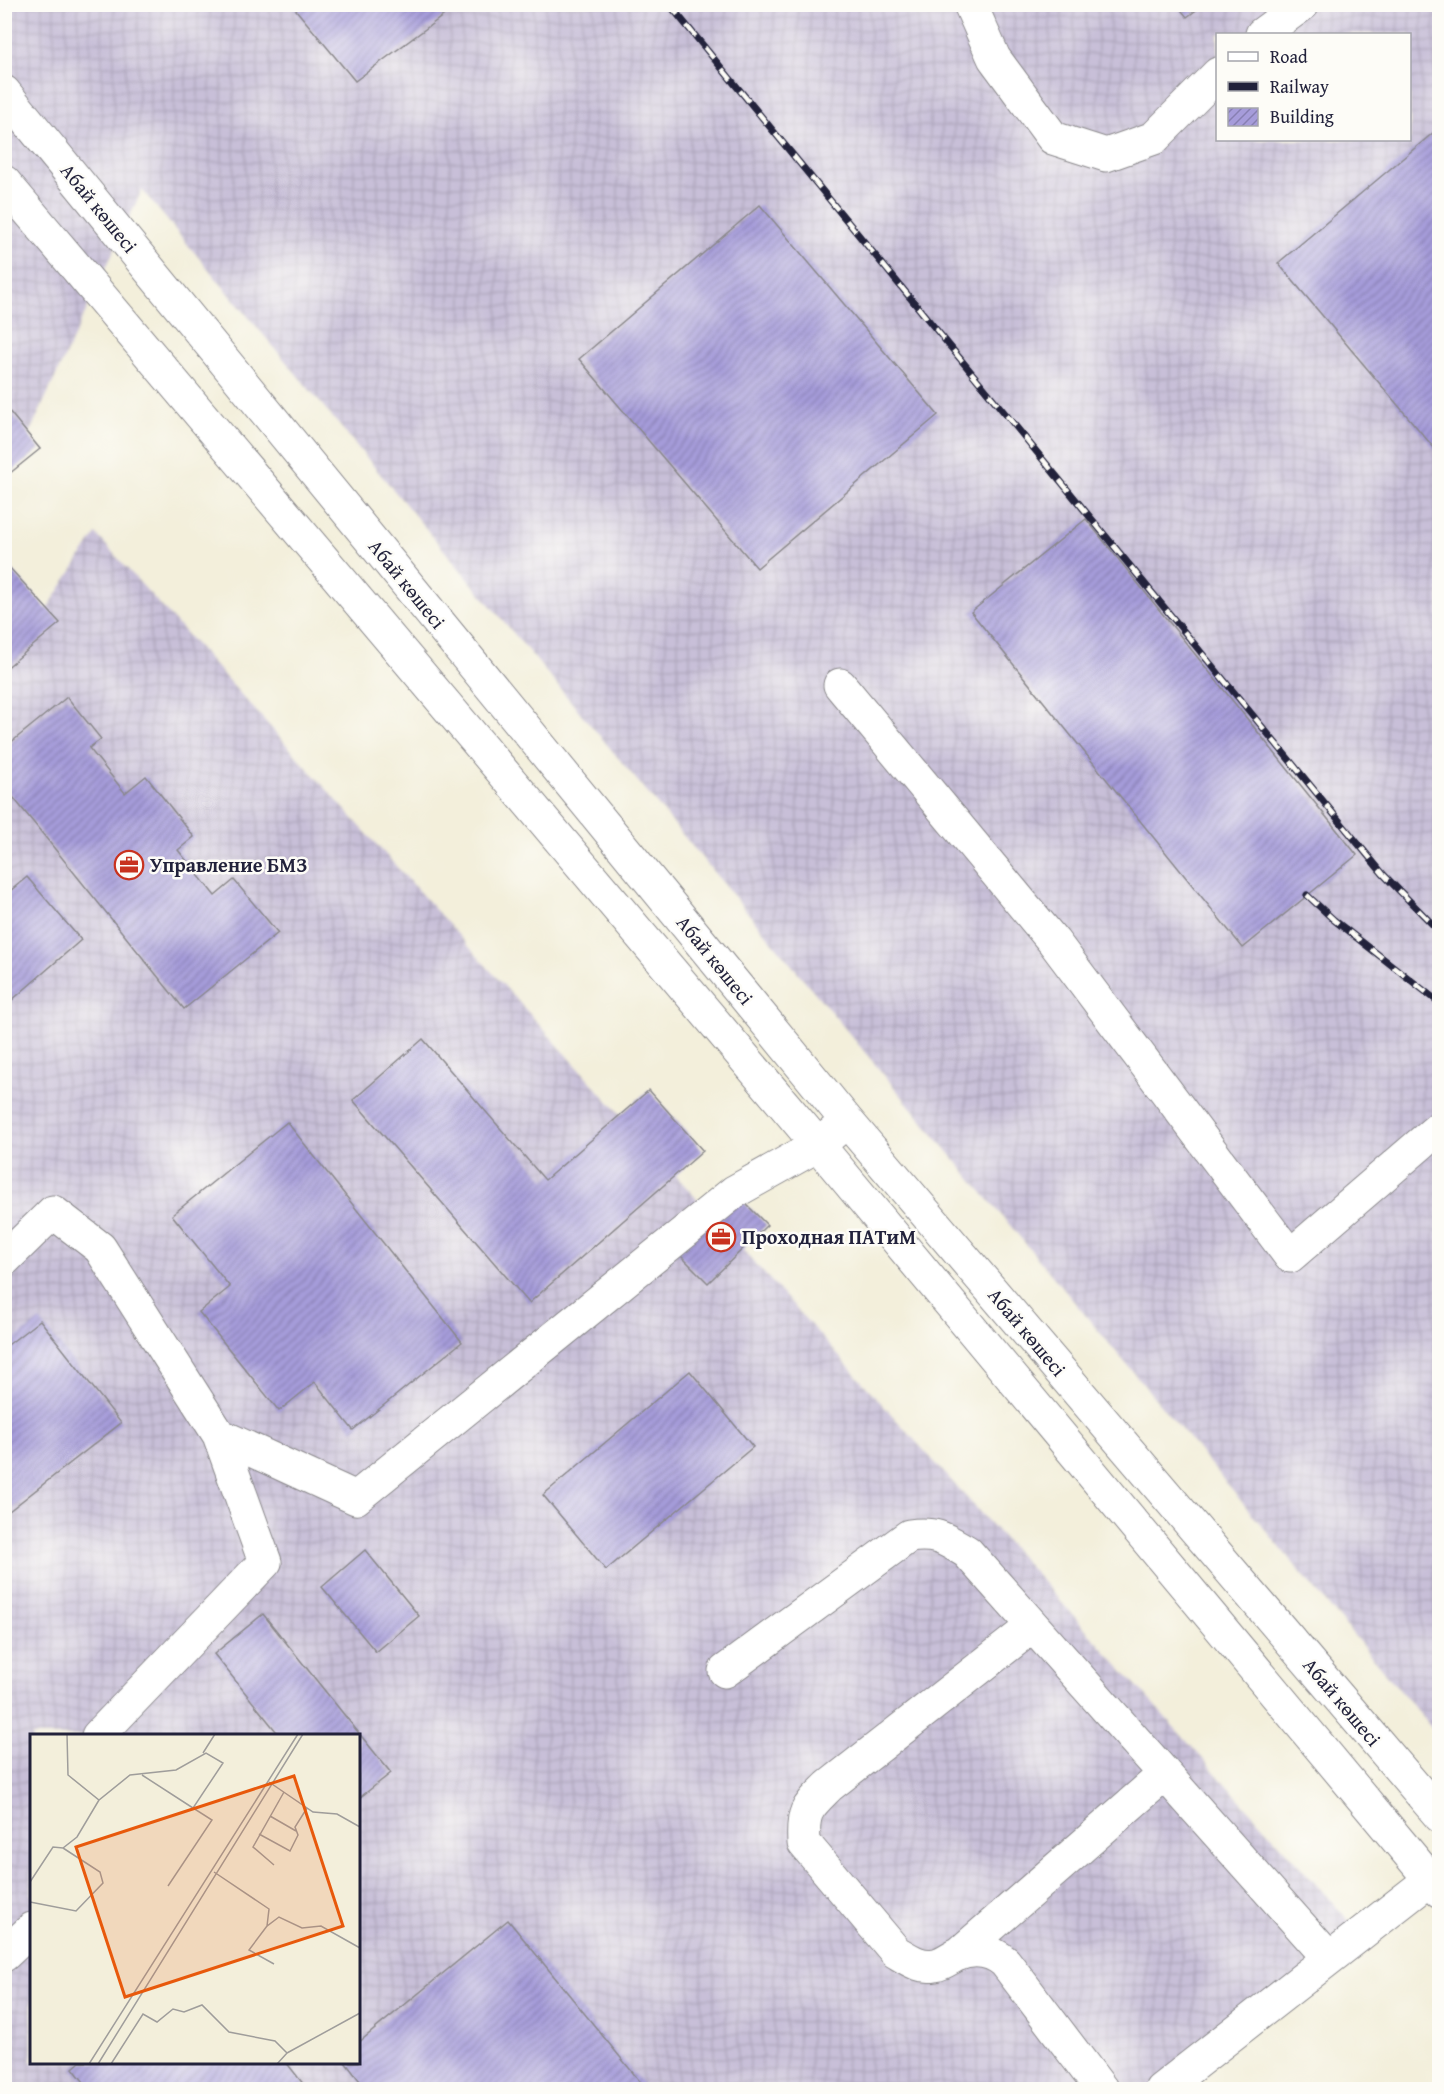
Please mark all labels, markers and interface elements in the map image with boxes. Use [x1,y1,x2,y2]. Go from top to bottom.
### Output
legend [1216,33,1411,141]
text: Road [1270,43,1308,70]
text: Railway [1270,73,1329,100]
text: Building [1270,103,1334,130]
street label: Абай көшесі [54,157,145,259]
street label: Абай көшесі [362,533,453,635]
office icon: Управление БМЗ [113,849,145,881]
place label: Управление БМЗ [150,850,307,879]
street label: Абай көшесі [670,909,761,1011]
office icon: Проходная ПАТиМ [705,1221,737,1253]
place label: Проходная ПАТиМ [742,1222,916,1251]
street label: Абай көшесі [982,1281,1073,1383]
street label: Абай көшесі [1297,1651,1388,1753]
inset map [30,1734,360,2064]

